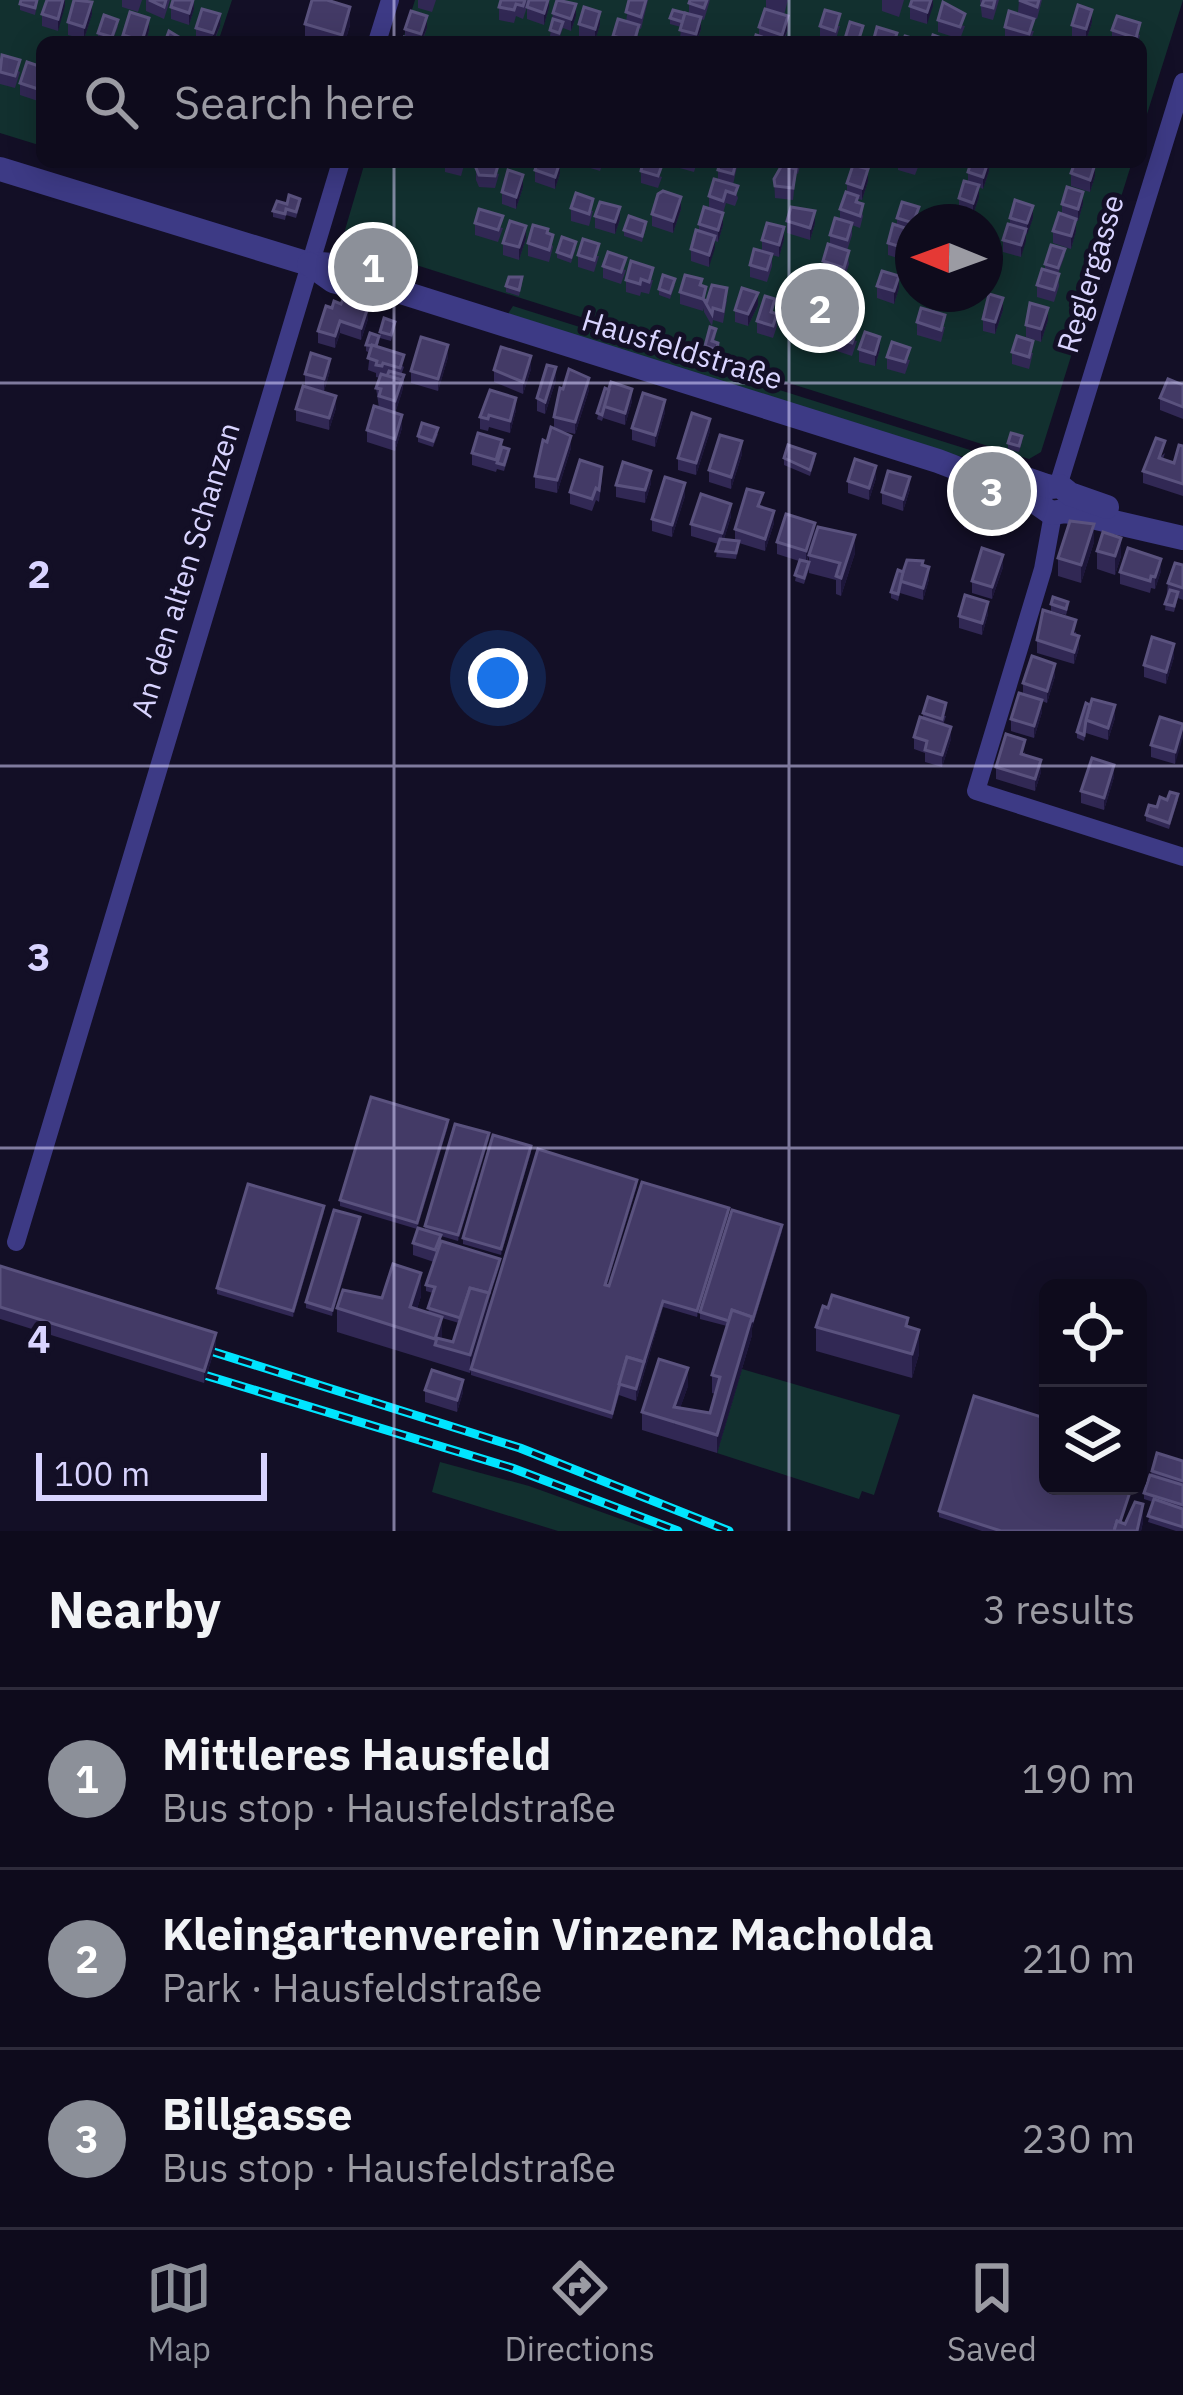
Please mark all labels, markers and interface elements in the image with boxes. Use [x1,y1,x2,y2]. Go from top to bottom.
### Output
search box [36,36,1147,168]
icon: search [78,69,144,135]
text: Search here [174,73,415,131]
street label: Reglergasse [1047,190,1132,357]
north arrow [895,204,1003,312]
pin: 1 [334,222,412,312]
pin: 2 [781,263,859,353]
street label: Hausfeldstraße [577,300,788,398]
street label: An den alten Schanzen [121,417,248,722]
pin: 3 [953,446,1031,536]
text: 2 [27,548,51,599]
your location [468,648,528,708]
text: 3 [27,931,51,982]
map controls [1039,1279,1147,1495]
button: locate [1039,1279,1147,1387]
text: 4 [27,1313,51,1364]
button: layers [1039,1387,1147,1495]
scale bar [36,1447,267,1500]
text: 100 m [54,1452,150,1495]
text: Nearby [48,1576,221,1642]
text: 3 results [983,1584,1135,1635]
text: Mittleres Hausfeld [162,1724,551,1782]
text: 1 [75,1753,99,1804]
text: 190 m [1022,1753,1135,1804]
text: Bus stop · Hausfeldstraße [162,1782,616,1833]
text: Kleingartenverein Vinzenz Macholda [162,1904,934,1962]
text: 2 [75,1933,99,1984]
text: 210 m [1022,1933,1135,1984]
text: Park · Hausfeldstraße [162,1962,542,2013]
text: Billgasse [162,2084,353,2142]
text: 3 [75,2113,99,2164]
text: 230 m [1022,2113,1135,2164]
text: Bus stop · Hausfeldstraße [162,2142,616,2193]
tab: Map [146,2255,212,2370]
tab: Directions [505,2255,655,2370]
tab: Saved [947,2255,1037,2370]

